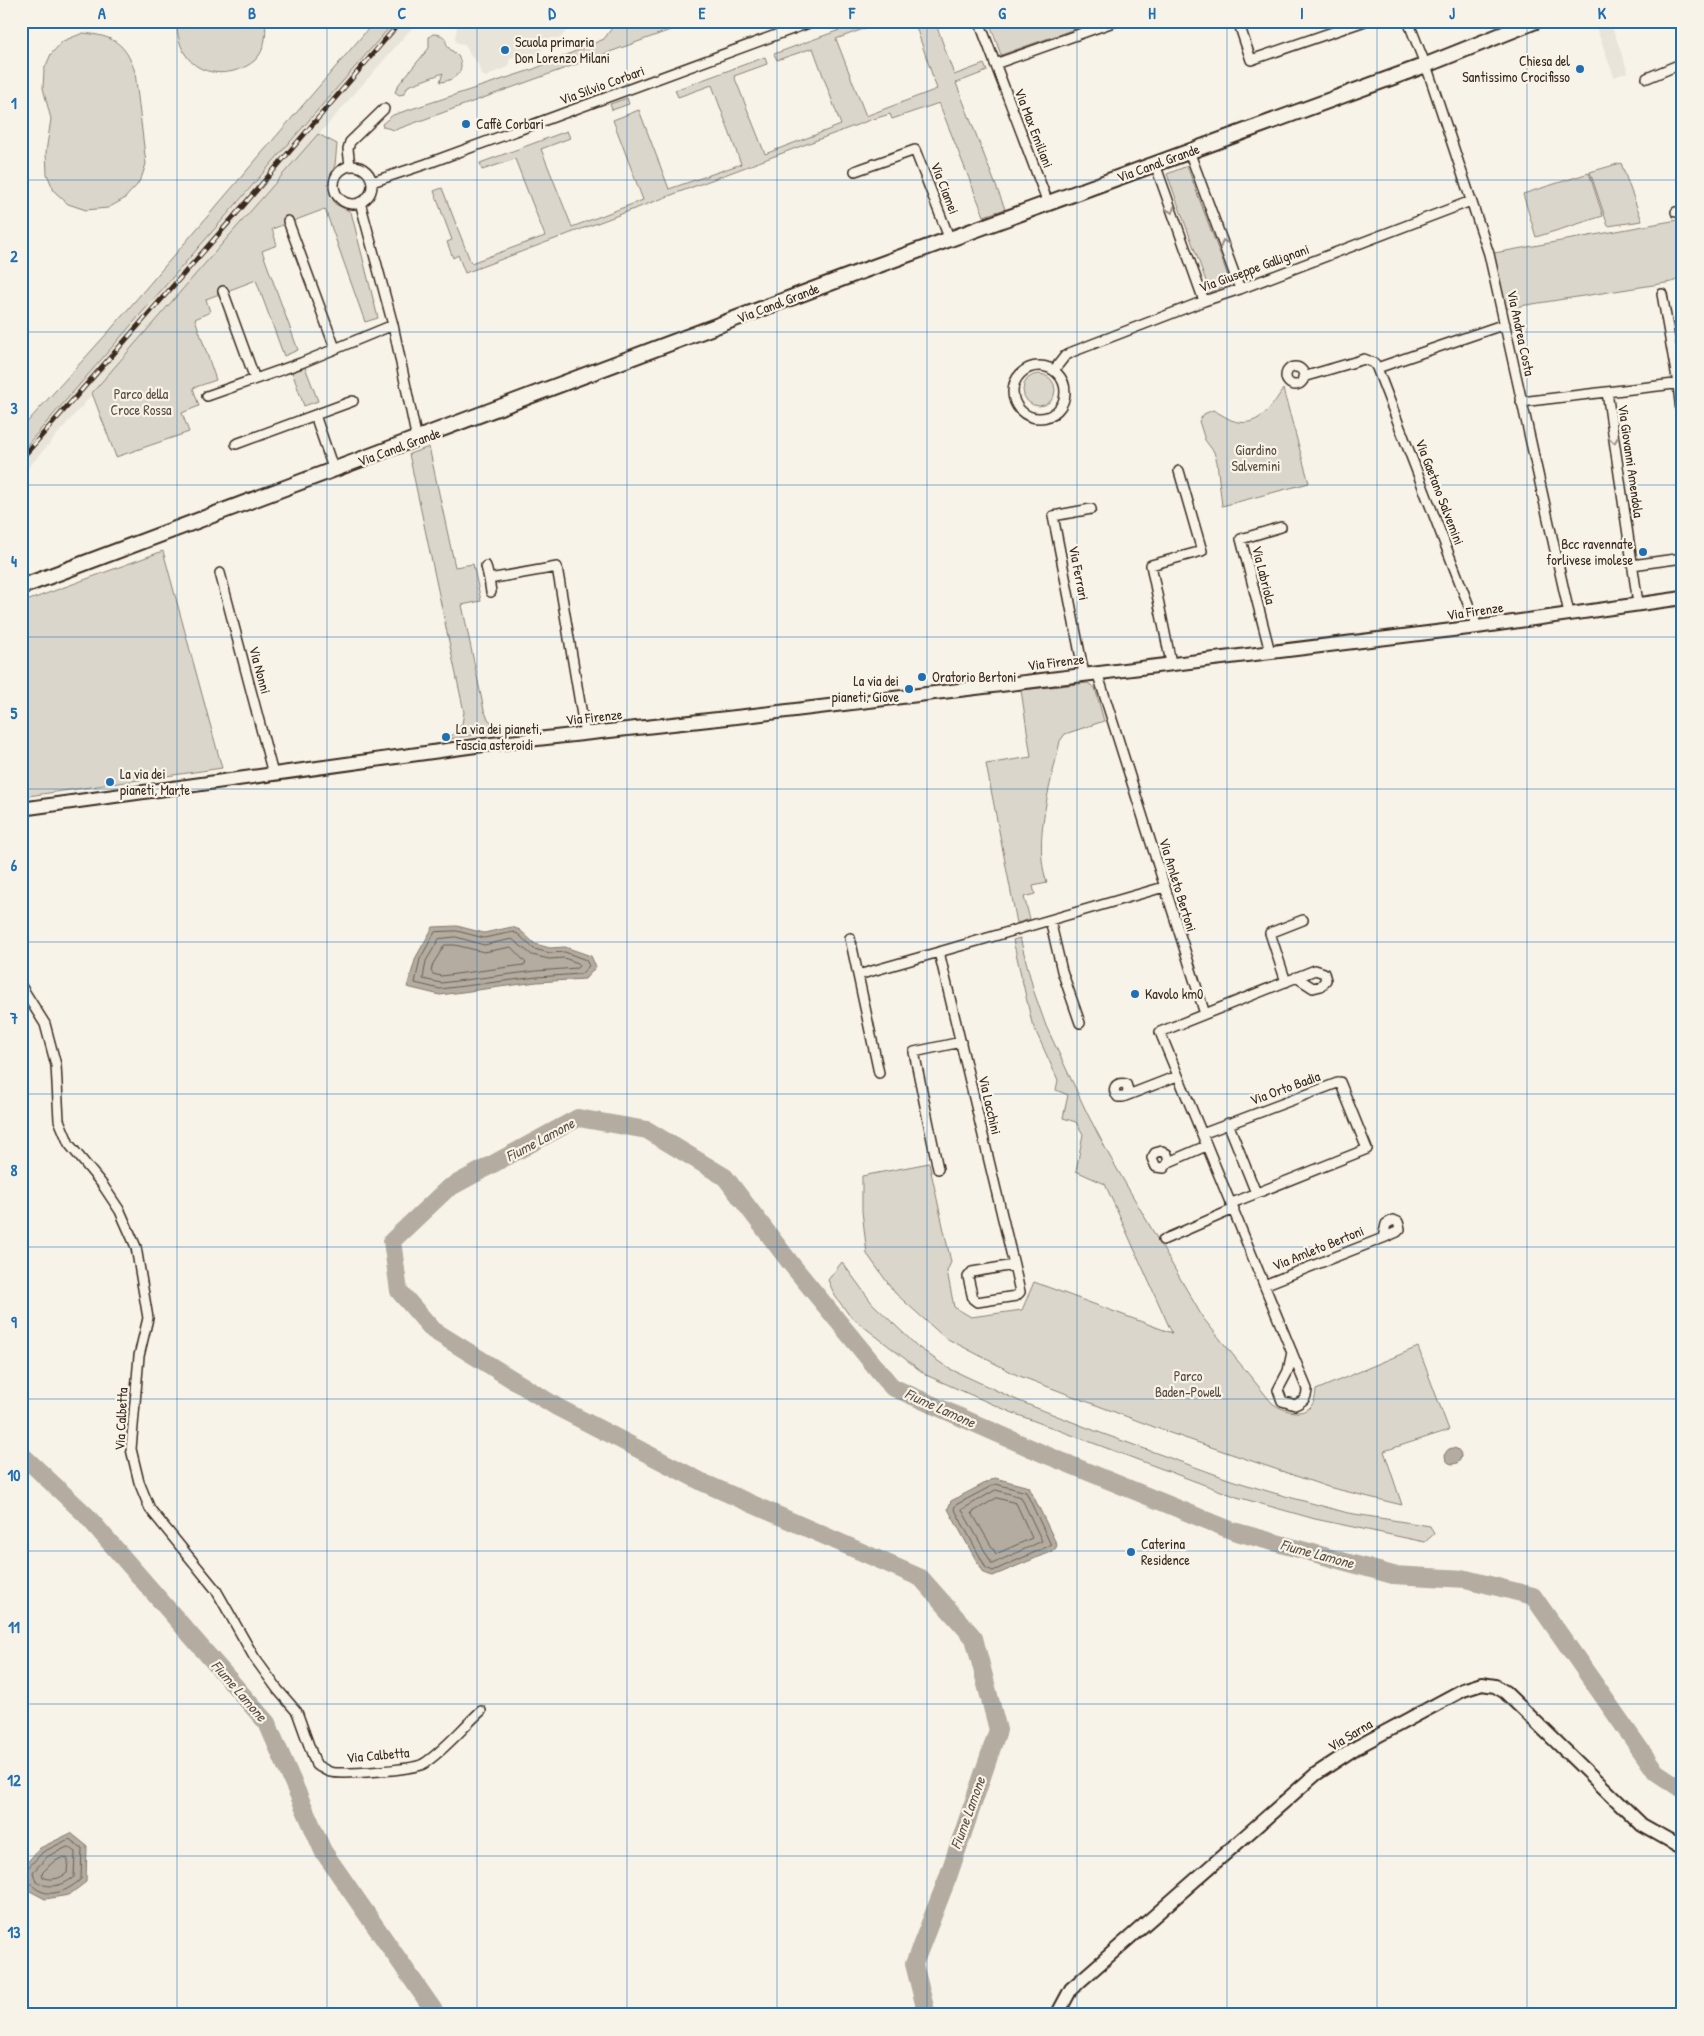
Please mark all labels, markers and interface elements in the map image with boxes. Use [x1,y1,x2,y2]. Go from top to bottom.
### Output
text: A [98,2,106,24]
text: B [248,2,256,24]
text: C [398,2,407,24]
text: D [548,2,556,24]
text: E [698,2,706,24]
text: F [848,2,856,24]
text: G [998,2,1006,24]
text: H [1148,2,1156,24]
text: I [1300,2,1304,24]
text: J [1449,2,1455,24]
text: K [1598,2,1607,24]
place label: Scuola primaria Don Lorenzo Milani [515,32,610,67]
marker: Scuola primaria Don Lorenzo Milani [499,44,511,56]
place label: Chiesa del Santissimo Crocifisso [1462,51,1570,86]
street label: Via Silvio Corbari [557,60,647,109]
marker: Chiesa del Santissimo Crocifisso [1574,63,1586,75]
street label: Via Max Emiliani [1011,85,1058,170]
text: 1 [11,92,17,114]
place label: Caffè Corbari [476,114,544,133]
marker: Caffè Corbari [460,118,472,130]
street label: Via Canal Grande [1114,139,1202,186]
street label: Via Ciamei [927,159,964,217]
one-way arrow [1165,205,1175,214]
street label: Via Giuseppe Gallignani [1196,239,1312,297]
one-way arrow [1220,240,1230,248]
text: 2 [10,245,18,267]
street label: Via Canal Grande [734,278,822,327]
street label: Via Andrea Costa [1503,288,1540,378]
park label: Parco della Croce Rossa [110,384,172,419]
text: 3 [10,397,18,419]
street label: Via Giovanni Amendola [1614,403,1649,519]
street label: Via Canal Grande [355,423,443,470]
street label: Via Gaetano Salvemini [1412,436,1469,547]
one-way arrow [1608,436,1618,444]
park label: Giardino Salvemini [1232,440,1280,475]
place label: Bcc ravennate forlivese imolese [1546,534,1633,569]
street label: Via Ferrari [1065,544,1094,602]
street label: Via Labriola [1248,544,1281,607]
marker: Bcc ravennate forlivese imolese [1637,546,1649,558]
text: 4 [11,550,17,572]
street label: Via Firenze [1445,597,1505,624]
street label: Via Nonni [245,644,276,696]
street label: Via Firenze [1027,649,1086,674]
place label: Oratorio Bertoni [932,667,1017,686]
place label: La via dei pianeti, Giove [832,671,899,707]
marker: Oratorio Bertoni [916,671,928,683]
marker: La via dei pianeti, Giove [903,683,915,695]
text: 5 [11,702,18,724]
street label: Via Firenze [565,704,624,729]
place label: La via dei pianeti, Fascia asteroidi [455,719,542,754]
marker: La via dei pianeti, Fascia asteroidi [440,731,452,743]
place label: La via dei pianeti, Marte [120,764,191,800]
marker: La via dei pianeti, Marte [104,776,116,788]
street label: Via Amleto Bertoni [1155,836,1202,934]
text: 6 [11,854,18,876]
place label: Kavolo km0 [1145,984,1203,1003]
marker: Kavolo km0 [1129,988,1141,1000]
text: 7 [9,1007,18,1029]
street label: Via Orto Badia [1247,1066,1323,1109]
street label: Via Lacchini [975,1074,1006,1136]
water label: Fiume Lamone [502,1112,579,1166]
text: 8 [11,1159,18,1181]
street label: Via Amleto Bertoni [1269,1221,1366,1275]
text: 9 [11,1311,17,1333]
park label: Parco Baden-Powell [1155,1366,1222,1401]
water label: Fiume Lamone [902,1383,980,1433]
street label: Via Calbetta [109,1386,132,1451]
text: 10 [8,1464,20,1486]
place label: Caterina Residence [1141,1534,1190,1569]
water label: Fiume Lamone [1278,1534,1357,1574]
marker: Caterina Residence [1125,1546,1137,1558]
text: 11 [8,1616,20,1638]
water label: Fiume Lamone [207,1655,273,1727]
street label: Via Sarna [1324,1714,1376,1755]
street label: Via Calbetta [346,1742,411,1767]
text: 12 [7,1769,21,1791]
water label: Fiume Lamone [945,1773,991,1852]
text: 13 [8,1921,20,1943]

